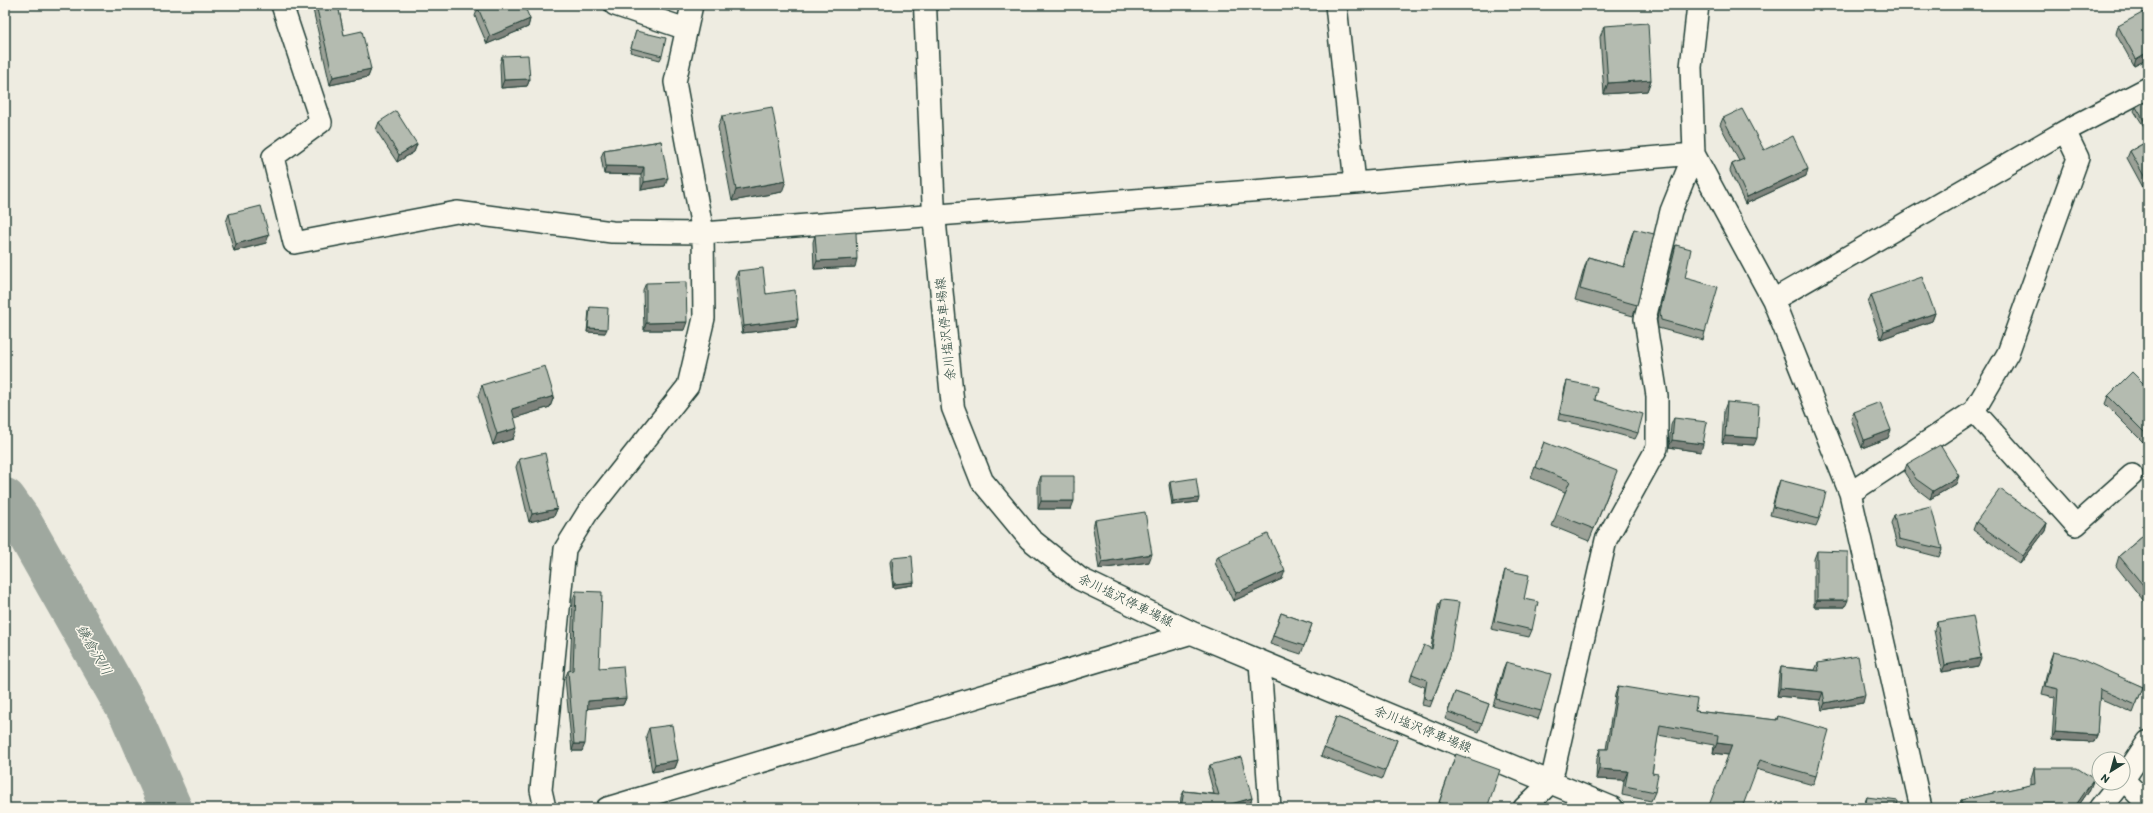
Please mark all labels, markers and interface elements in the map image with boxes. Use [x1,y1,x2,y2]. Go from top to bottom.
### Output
street label: 余川塩沢停車場線 [932,276,958,382]
street label: 余川塩沢停車場線 [1076,570,1177,630]
water label: 鎌倉沢川 [73,622,115,678]
street label: 余川塩沢停車場線 [1372,703,1475,756]
north arrow [2091,751,2131,791]
text: N [2098,771,2112,786]

